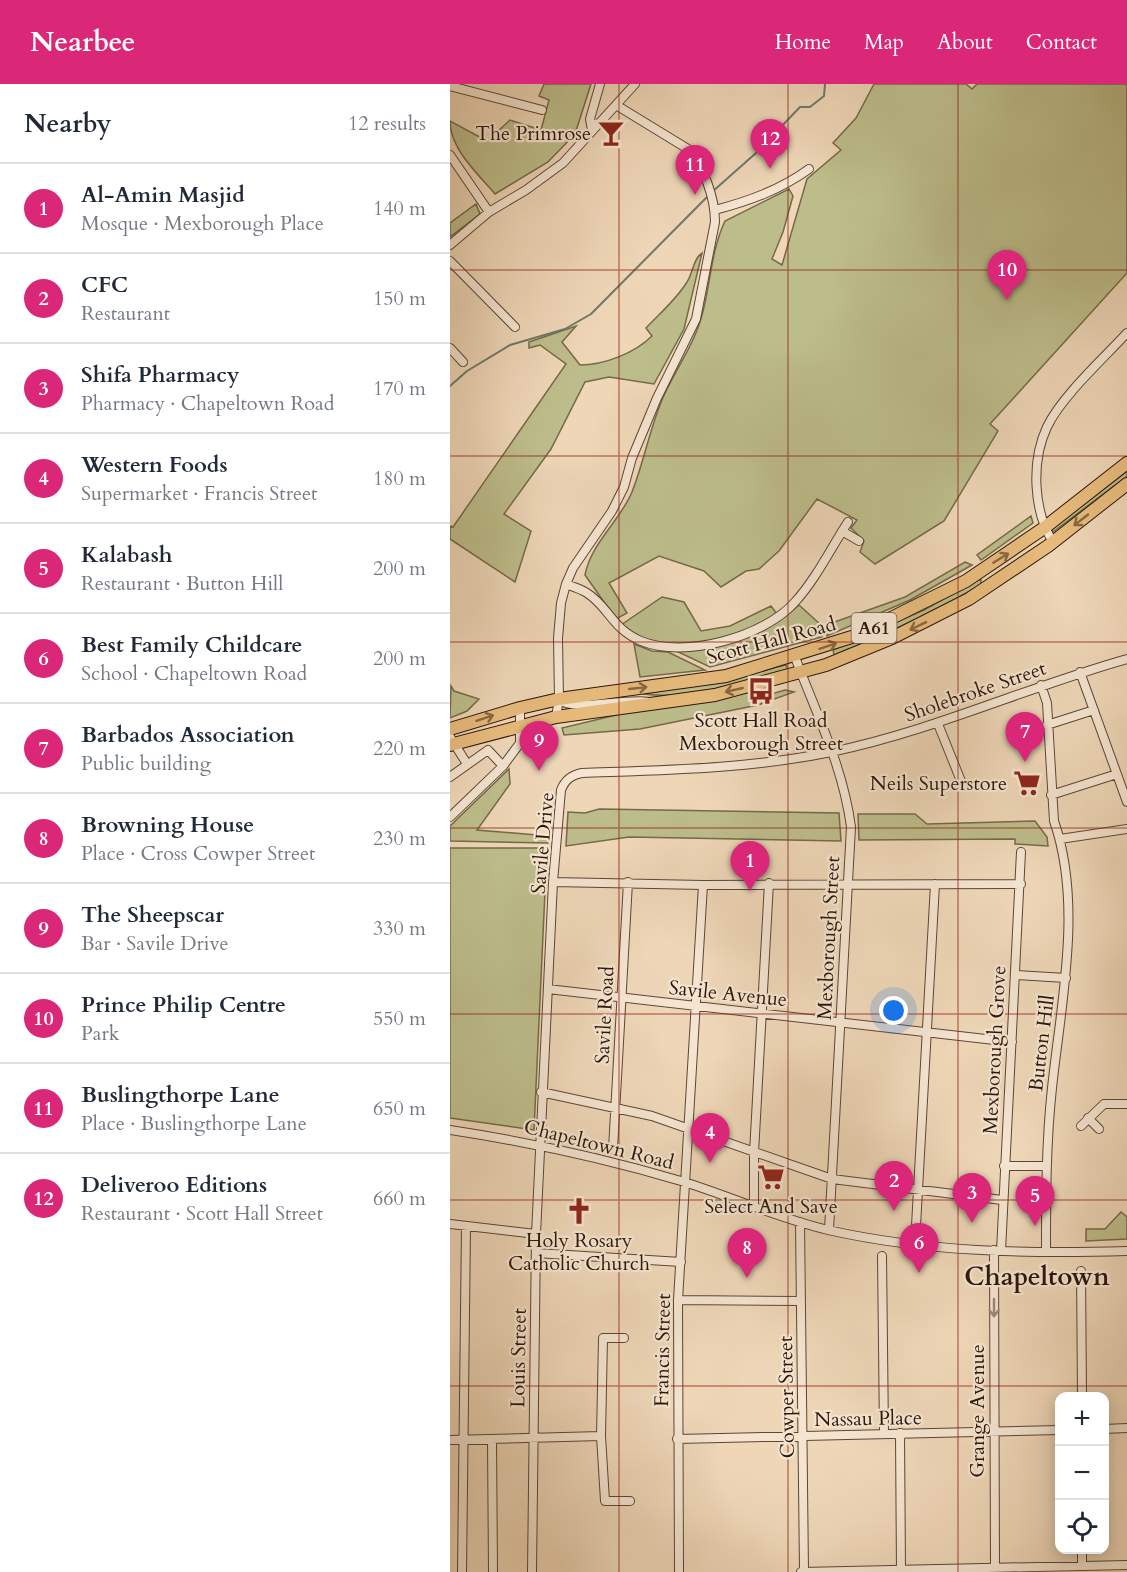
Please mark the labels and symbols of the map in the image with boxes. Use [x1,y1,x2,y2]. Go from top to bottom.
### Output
bar icon: The Primrose [596,118,626,148]
place label: The Primrose [475,120,591,147]
pin: 12 [750,120,790,169]
pin: 11 [676,146,714,195]
pin: 10 [988,250,1026,300]
one-way arrow [1073,514,1089,527]
one-way arrow [993,551,1010,564]
street label: Scott Hall Road [703,610,839,671]
road number: A61 [852,613,896,643]
one-way arrow [909,620,927,632]
one-way arrow [818,640,837,651]
street label: Sholebroke Street [901,654,1050,728]
bus stop icon: Scott Hall Road Mexborough Street [746,676,776,706]
one-way arrow [628,682,648,693]
one-way arrow [725,685,744,697]
place label: Scott Hall Road Mexborough Street [679,707,844,757]
one-way arrow [475,712,494,723]
pin: 7 [1006,712,1044,762]
pin: 9 [520,722,559,771]
supermarket icon: Neils Superstore [1012,768,1042,798]
place label: Neils Superstore [870,770,1007,797]
street label: Savile Drive [525,791,560,895]
pin: 1 [730,842,770,891]
street label: Mexborough Street [811,855,846,1021]
street label: Savile Road [588,965,621,1065]
street label: Mexborough Grove [977,965,1012,1135]
street label: Savile Avenue [667,974,788,1013]
street label: Button Hill [1022,993,1061,1093]
your location [879,996,908,1025]
street label: Chapeltown Road [521,1113,677,1176]
pin: 4 [690,1114,730,1163]
supermarket icon: Select And Save [756,1162,786,1192]
pin: 2 [874,1162,914,1211]
pin: 3 [952,1174,992,1223]
pin: 5 [1016,1176,1054,1226]
place label: Select And Save [704,1193,838,1220]
church icon: Holy Rosary Catholic Church [564,1196,594,1226]
pin: 6 [900,1224,938,1273]
place label: Holy Rosary Catholic Church [508,1227,650,1277]
pin: 8 [728,1228,766,1278]
district label: Chapeltown [964,1259,1110,1294]
street label: Francis Street [648,1292,677,1407]
one-way arrow [988,1298,1000,1318]
street label: Louis Street [504,1307,533,1408]
street label: Cowper Street [772,1335,801,1459]
street label: Grange Avenue [964,1344,991,1478]
street label: Nassau Place [814,1404,922,1433]

